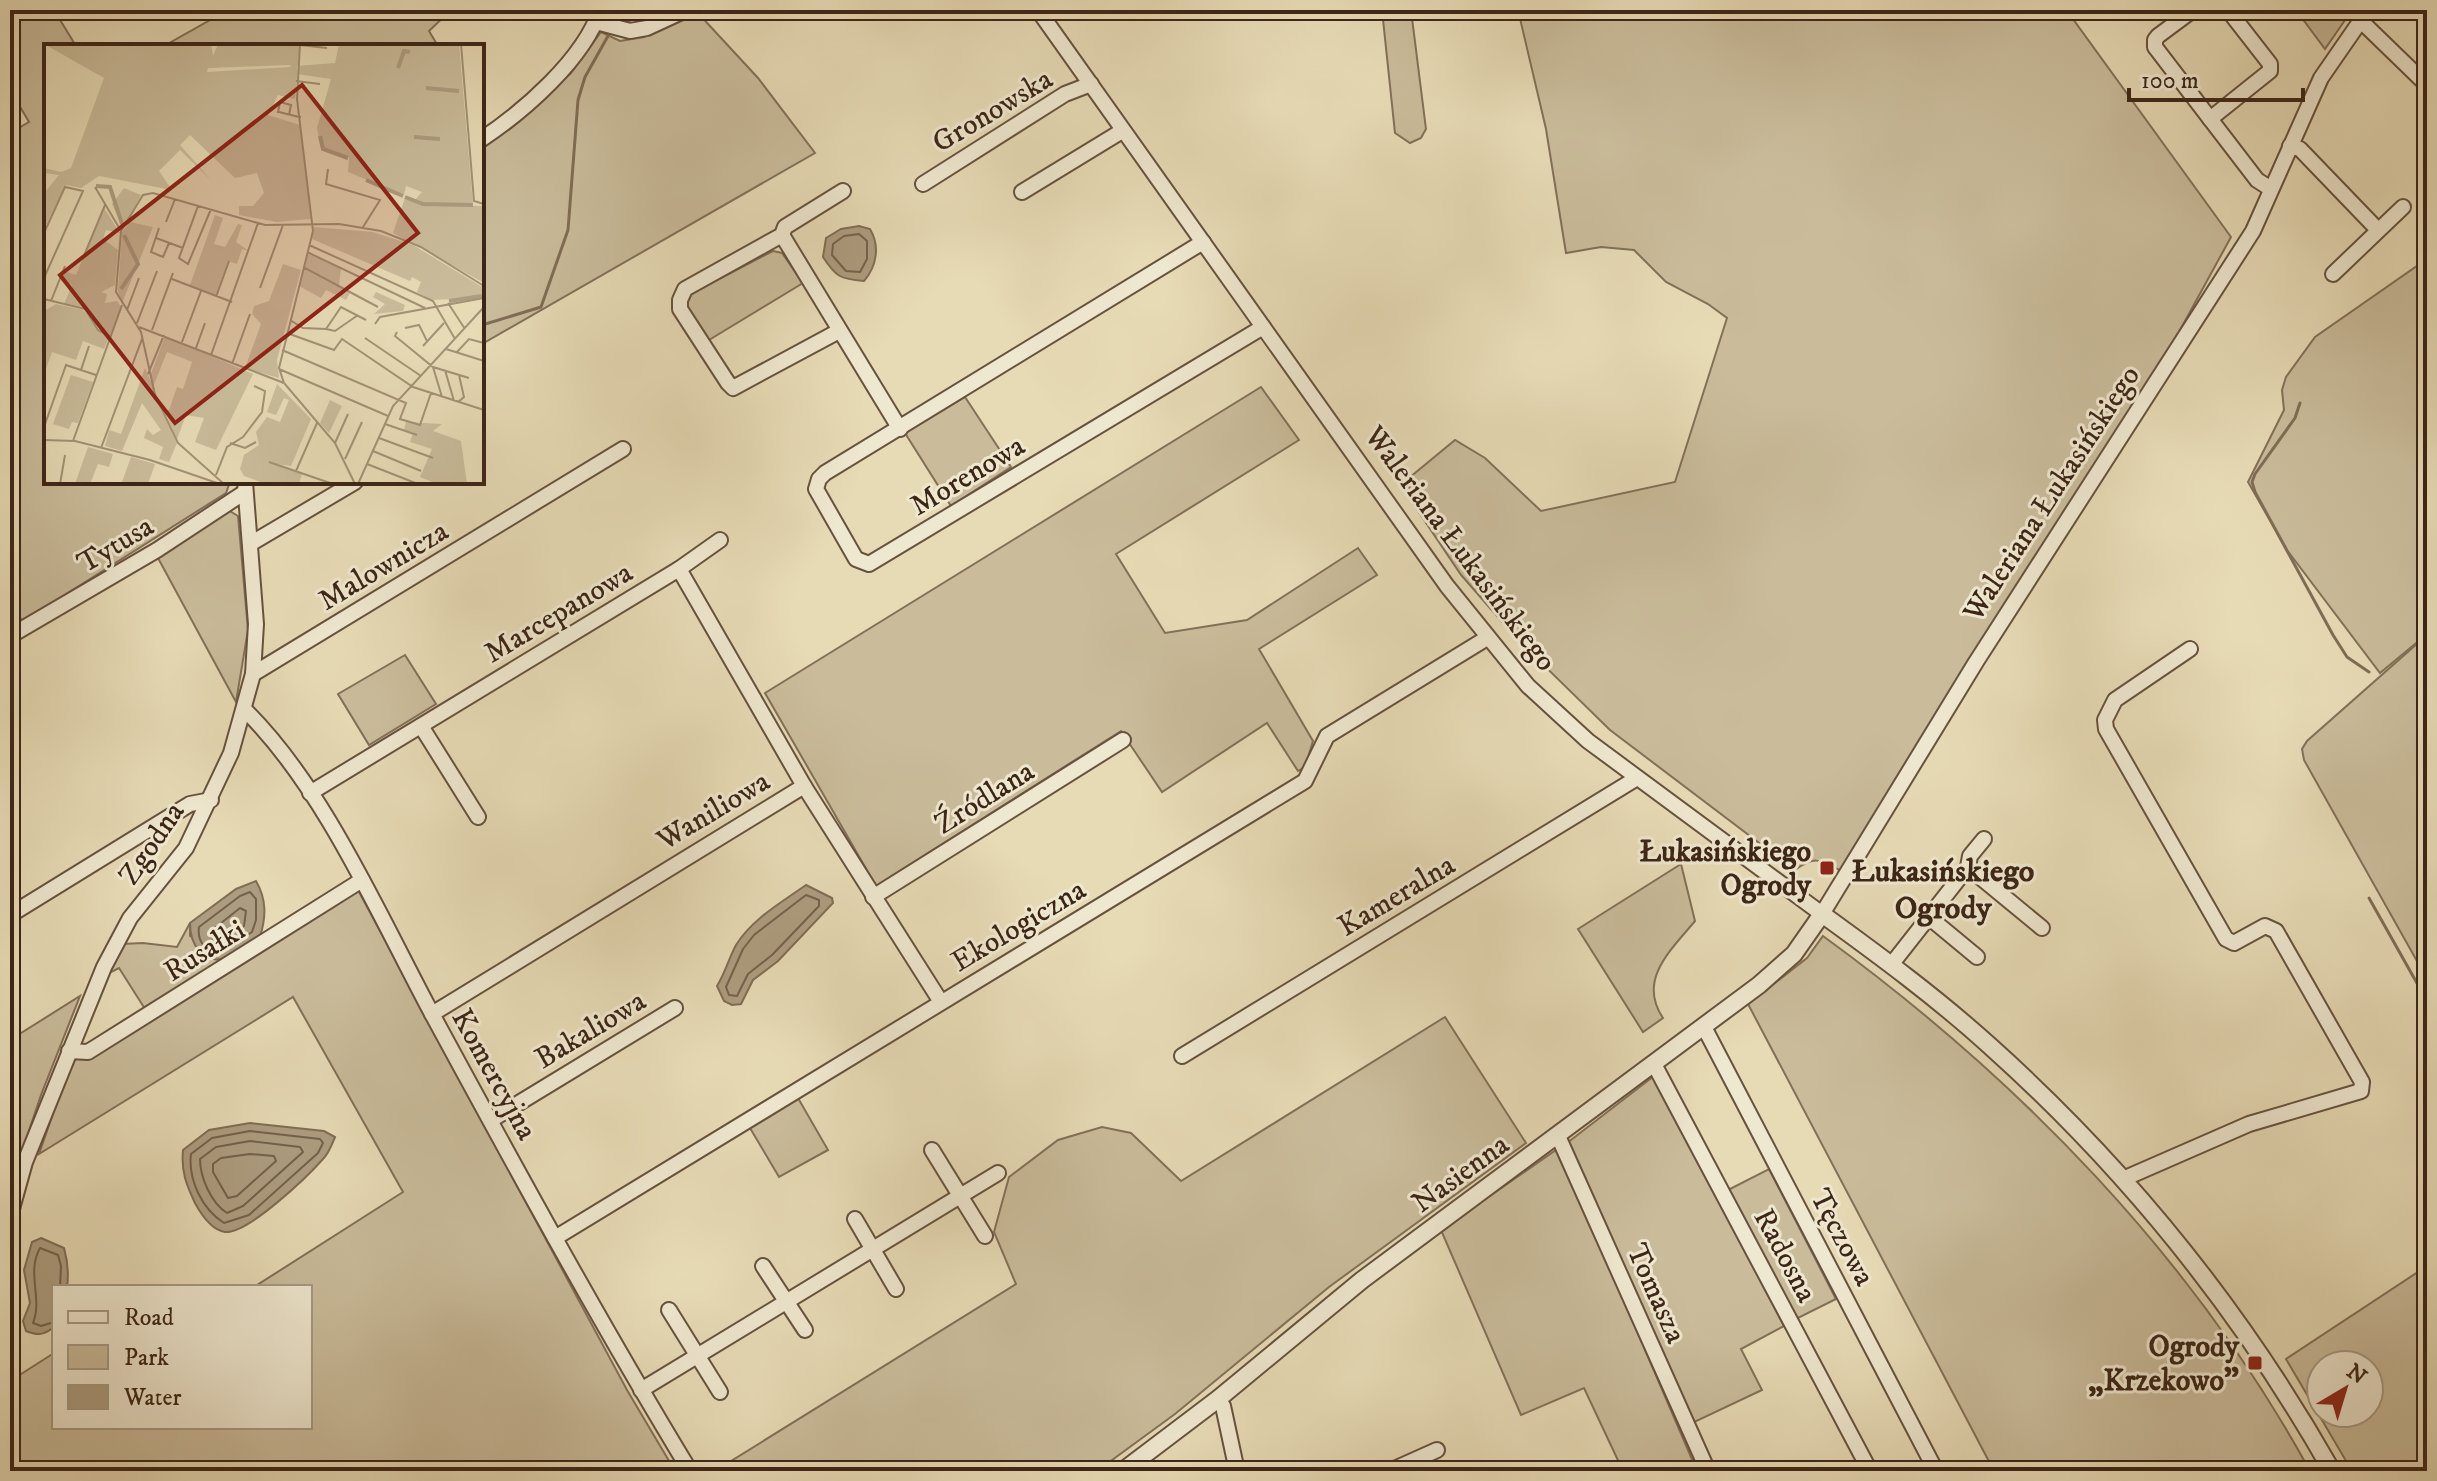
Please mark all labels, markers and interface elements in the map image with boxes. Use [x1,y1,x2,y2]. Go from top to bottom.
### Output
inset map [44,44,484,484]
scale bar [2129,52,2303,102]
street label: Gronowska [926,61,1060,162]
text: 100 m [2141,66,2199,96]
street label: Waleriana Łukasińskiego [1955,359,2149,630]
street label: Waleriana Łukasińskiego [1355,418,1564,679]
street label: Morenowa [904,428,1032,525]
street label: Tytusa [71,508,161,582]
street label: Malownicza [312,513,456,619]
street label: Marcepanowa [478,554,640,672]
street label: Źródlana [927,752,1042,843]
street label: Waniliowa [650,763,777,860]
street label: Zgodna [111,795,193,892]
place label: Łukasińskiego Ogrody [1640,834,1812,905]
street label: Kameralna [1332,847,1462,946]
district label: Łukasińskiego Ogrody [1852,852,2034,929]
marker: Łukasińskiego Ogrody [1818,859,1836,877]
street label: Ekologiczna [945,872,1093,981]
street label: Rusałki [157,912,252,990]
street label: Bakaliowa [529,983,653,1078]
street label: Komercyjna [443,1003,545,1147]
street label: Nasienna [1405,1126,1517,1222]
street label: Tęczowa [1801,1183,1883,1293]
street label: Radosna [1745,1203,1825,1309]
street label: Tomasza [1617,1238,1694,1349]
legend [52,1285,312,1429]
text: Road [124,1303,174,1333]
place label: Ogrody „Krzekowo” [2088,1329,2240,1400]
text: Park [124,1343,169,1373]
north arrow [2305,1349,2385,1429]
marker: Ogrody „Krzekowo” [2246,1354,2264,1372]
text: N [2341,1358,2372,1391]
text: Water [123,1383,181,1413]

